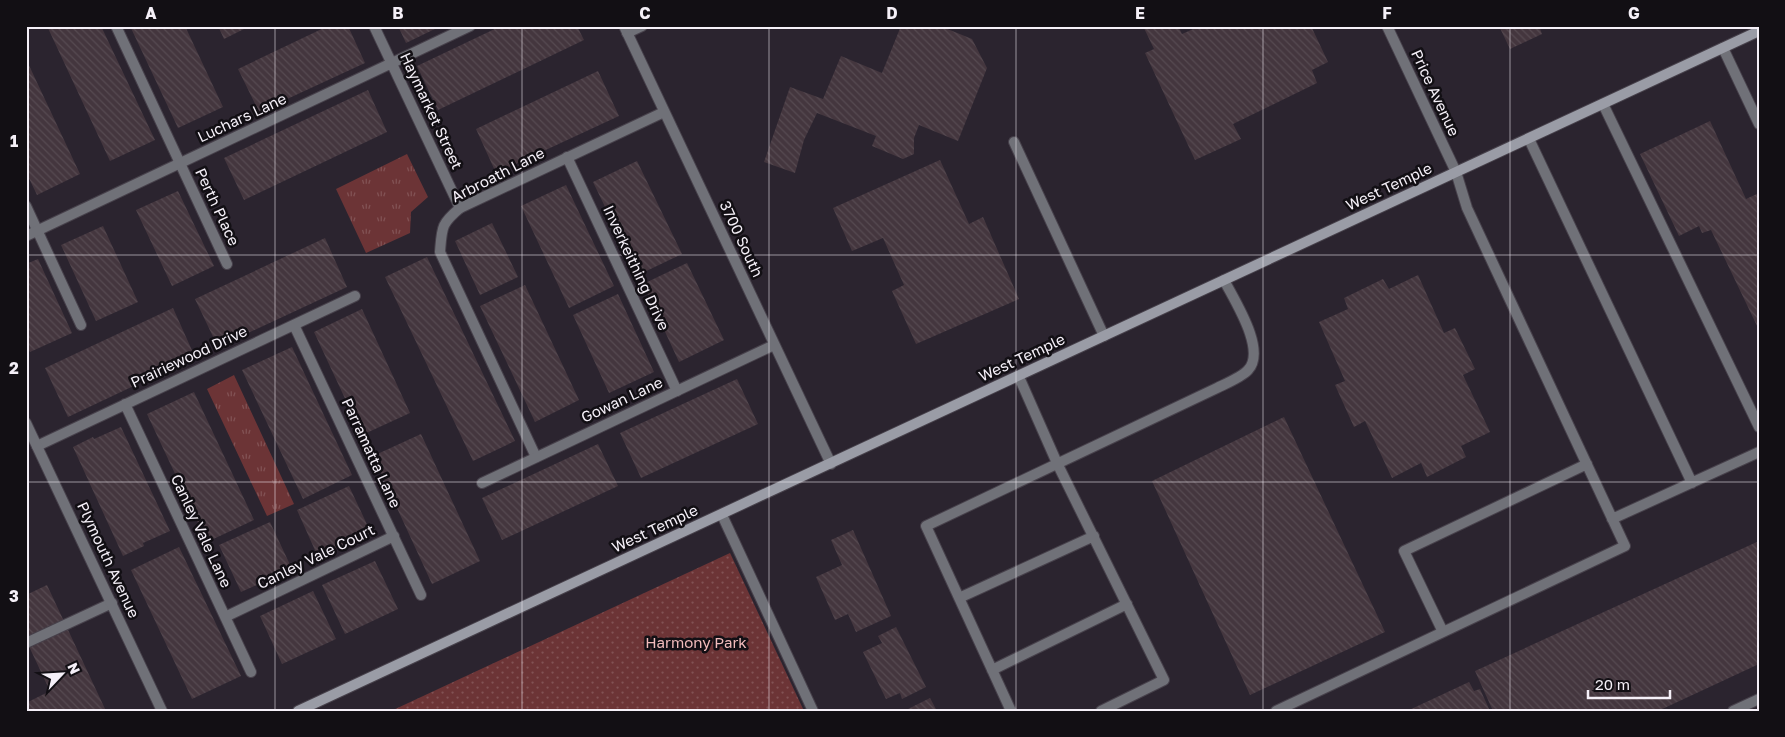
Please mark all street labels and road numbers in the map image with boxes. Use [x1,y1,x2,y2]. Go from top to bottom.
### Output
street label: Price Avenue [1408,47,1464,139]
street label: Haymarket Street [397,49,467,172]
street label: Luchars Lane [194,89,289,146]
street label: Arbroath Lane [448,143,547,205]
street label: West Temple [1343,158,1435,214]
street label: Perth Place [192,165,244,248]
street label: 3700 South [716,198,767,280]
street label: Inverkeithing Drive [600,202,674,333]
street label: Prairiewood Drive [127,321,250,391]
street label: West Temple [976,329,1068,385]
street label: Gowan Lane [578,372,665,426]
street label: Parramatta Lane [339,395,405,511]
street label: Canley Vale Lane [168,471,236,590]
street label: Plymouth Avenue [74,499,144,621]
street label: West Temple [609,500,701,556]
street label: Canley Vale Court [254,520,377,592]

